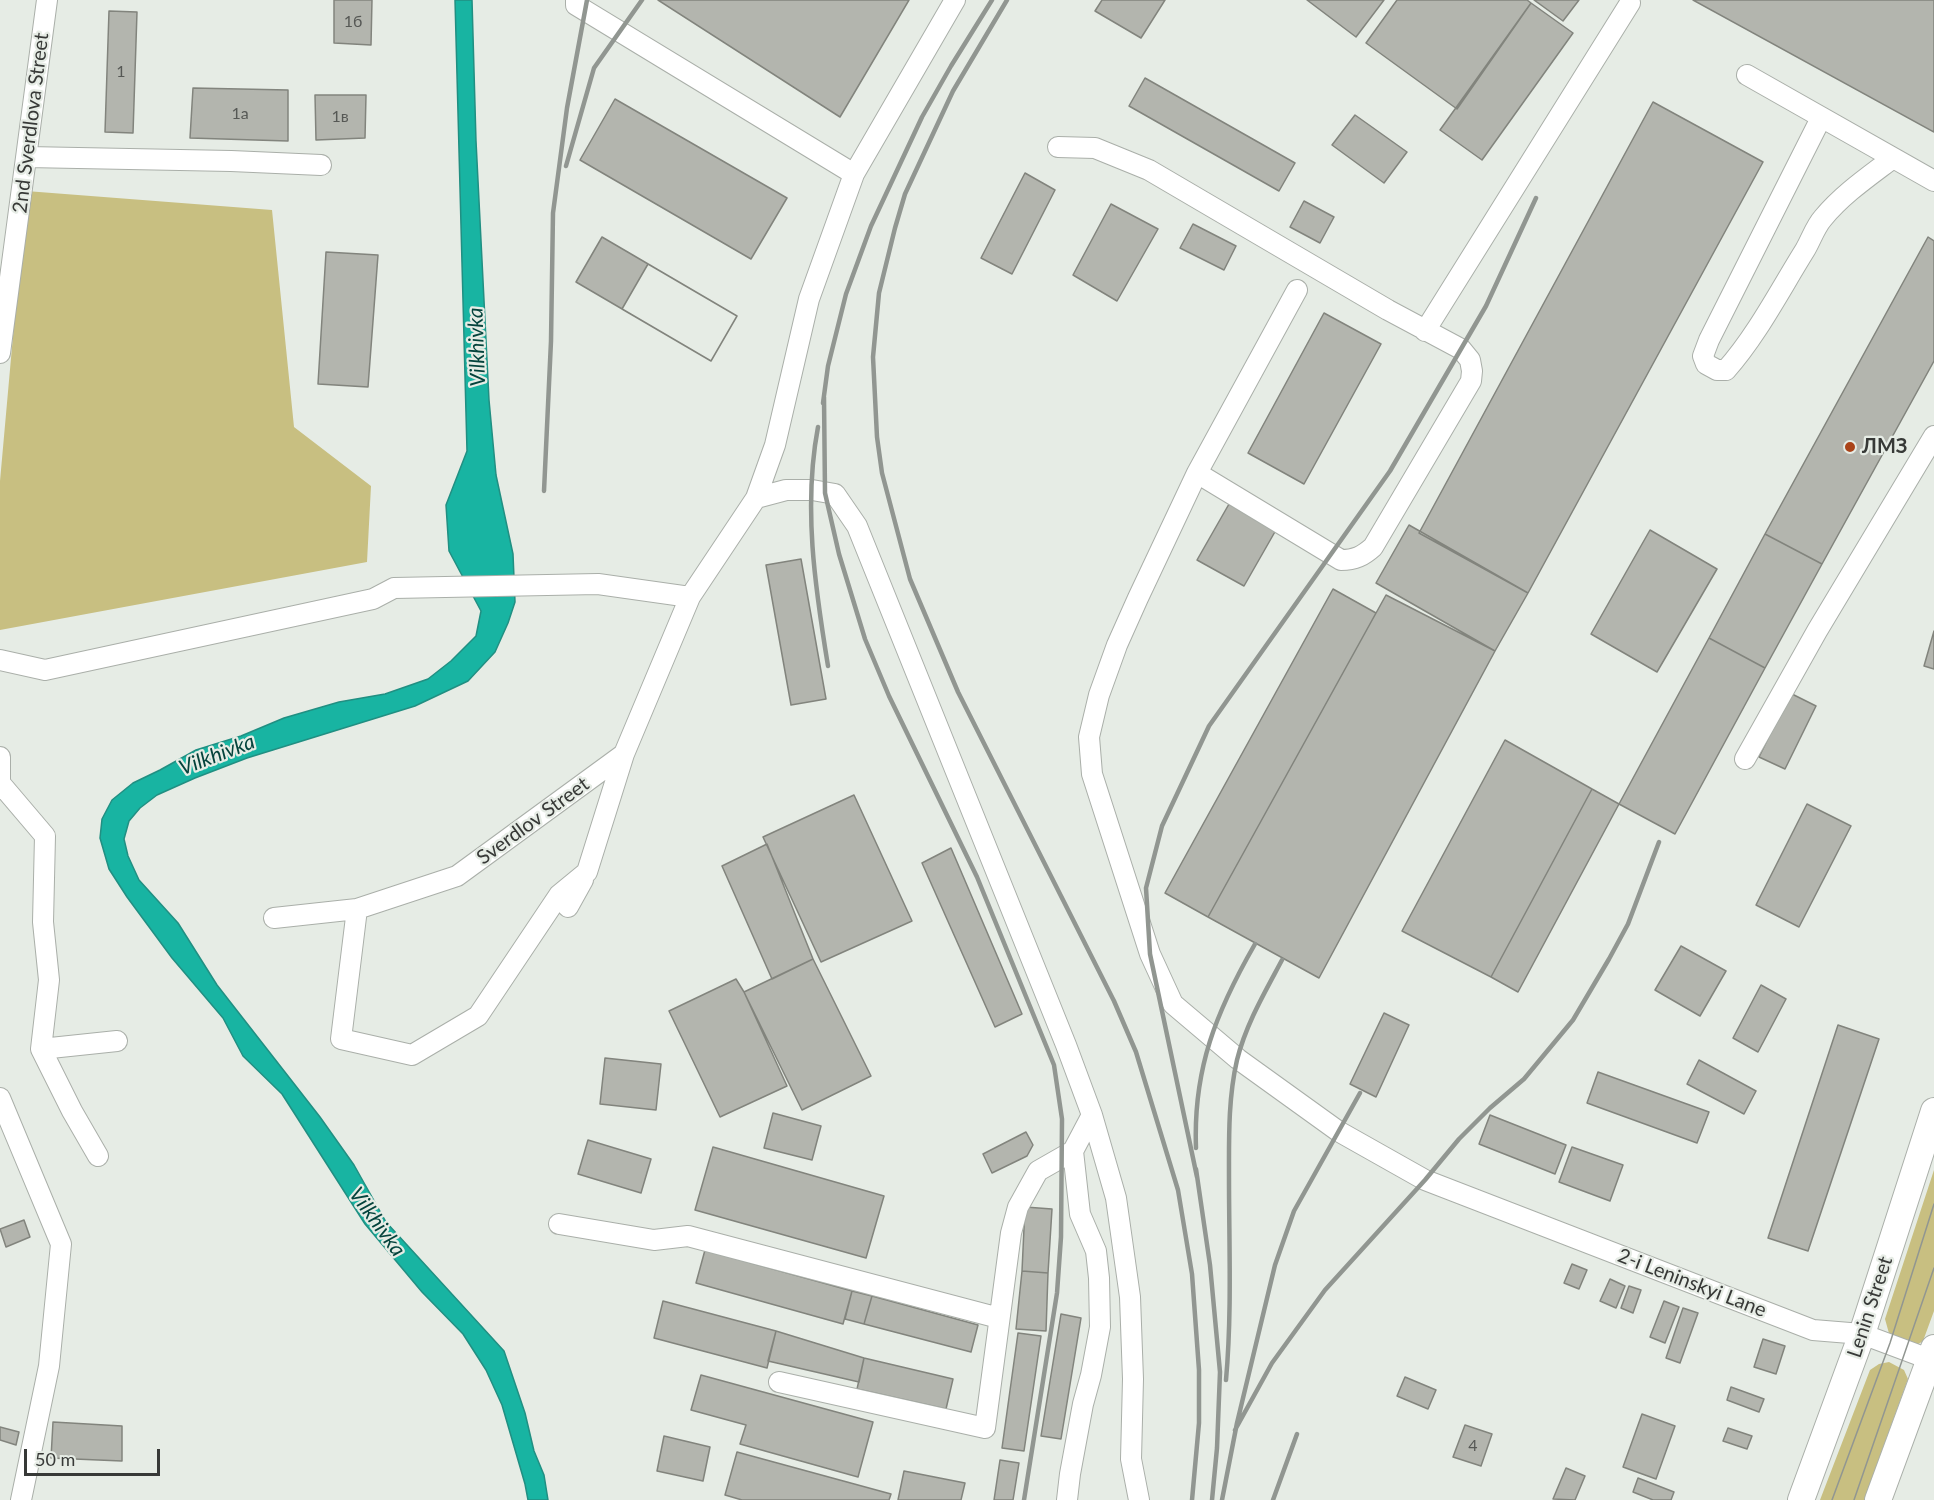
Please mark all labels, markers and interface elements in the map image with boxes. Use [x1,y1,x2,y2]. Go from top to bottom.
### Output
house number: 1б [344,12,362,32]
street label: 2nd Sverdlova Street [8,31,54,215]
house number: 1 [116,62,126,82]
house number: 1а [231,104,249,124]
house number: 1в [331,107,349,127]
water label: Vilkhivka [463,307,491,387]
place label: ЛМЗ [1862,435,1907,459]
marker: ЛМЗ [1843,440,1857,454]
water label: Vilkhivka [176,729,258,781]
street label: Sverdlov Street [472,772,594,870]
water label: Vilkhivka [344,1183,410,1261]
street label: 2-i Leninskyi Lane [1614,1244,1770,1322]
street label: Lenin Street [1842,1253,1898,1361]
house number: 4 [1468,1436,1478,1456]
scale bar [27,1437,164,1475]
text: 50 m [35,1448,75,1470]

